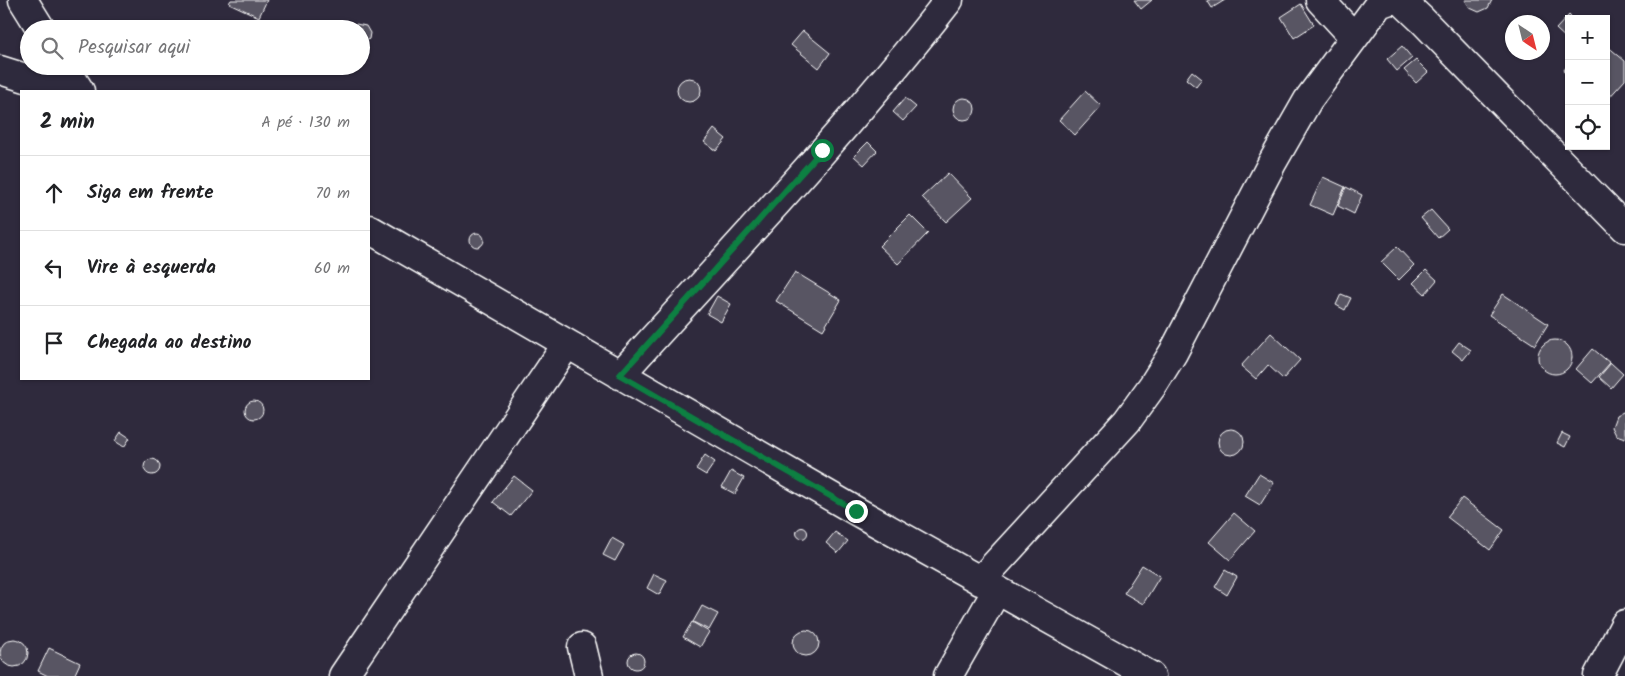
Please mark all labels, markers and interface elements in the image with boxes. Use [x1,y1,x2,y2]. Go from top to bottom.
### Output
north arrow [1505,15,1550,60]
map controls [1565,15,1610,150]
button: + [1565,15,1610,60]
search box [20,20,370,75]
text: Pesquisar aqui [78,33,190,63]
icon: search [38,34,66,62]
button: − [1565,60,1610,105]
button: locate [1565,105,1610,150]
text: 2 min [40,106,95,139]
text: A pé · 130 m [261,110,350,135]
route start [811,139,834,162]
text: Siga em frente [87,178,214,208]
icon: ahead [40,179,68,207]
text: 70 m [315,181,350,206]
text: Vire à esquerda [87,253,216,283]
icon: left [40,254,68,282]
text: 60 m [314,256,350,281]
text: Chegada ao destino [87,328,252,358]
icon: arrive [40,329,68,357]
route end [845,500,868,523]

